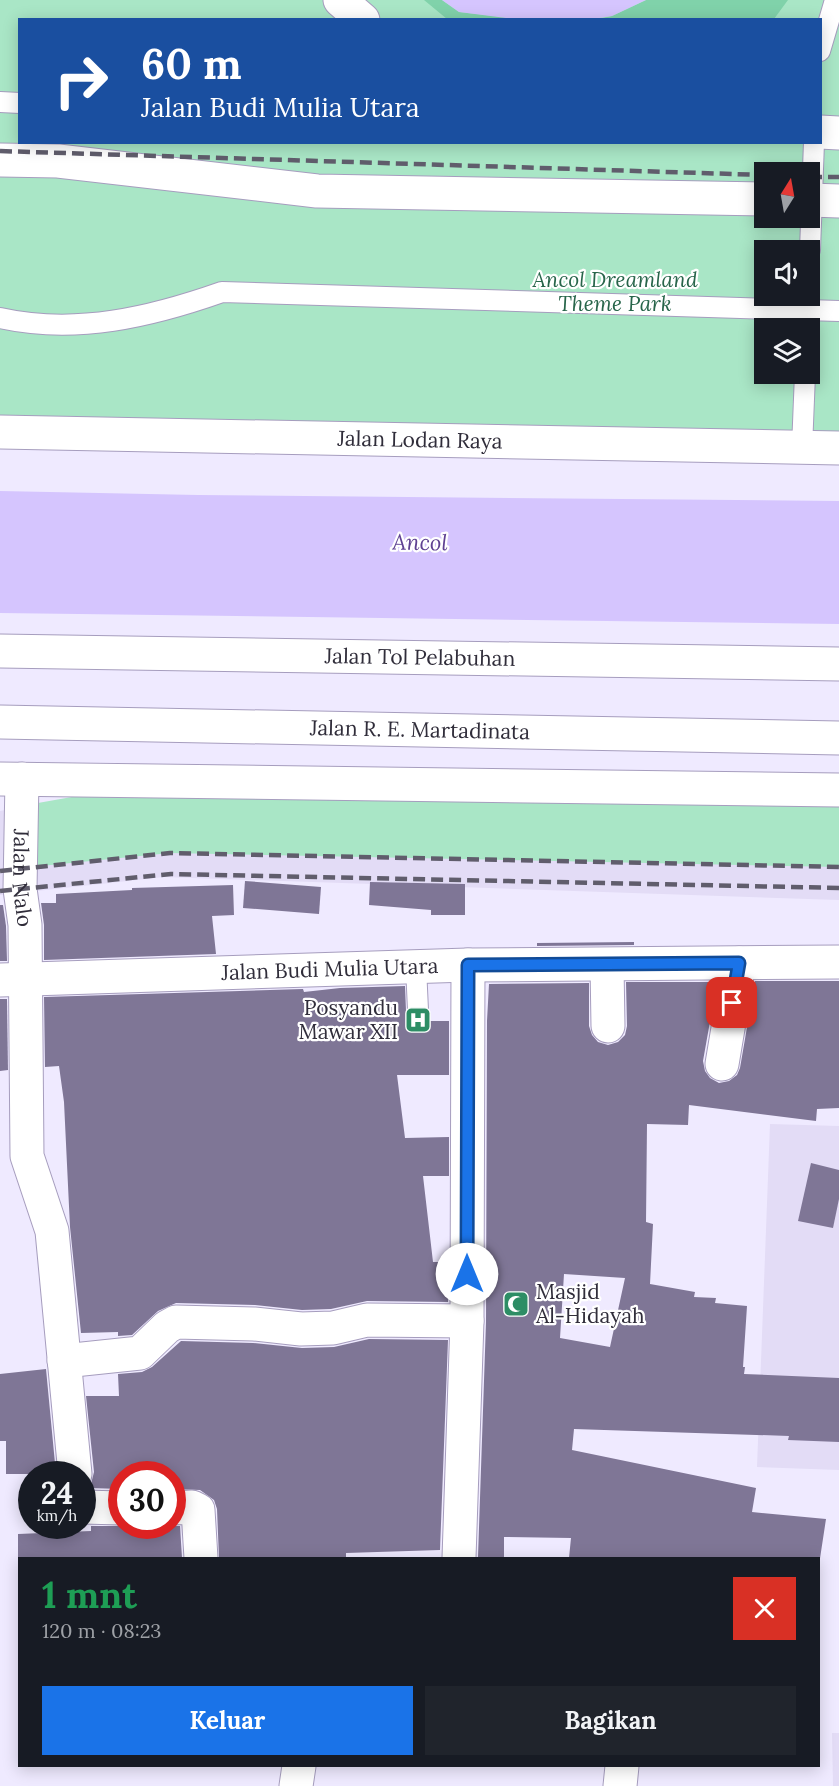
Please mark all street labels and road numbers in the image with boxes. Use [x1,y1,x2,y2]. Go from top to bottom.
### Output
street label: Jalan Lodan Raya [336,424,503,455]
street label: Jalan Tol Pelabuhan [323,642,516,672]
street label: Jalan R. E. Martadinata [309,714,530,745]
street label: Jalan Nalo [6,828,39,928]
street label: Jalan Budi Mulia Utara [220,952,439,986]

